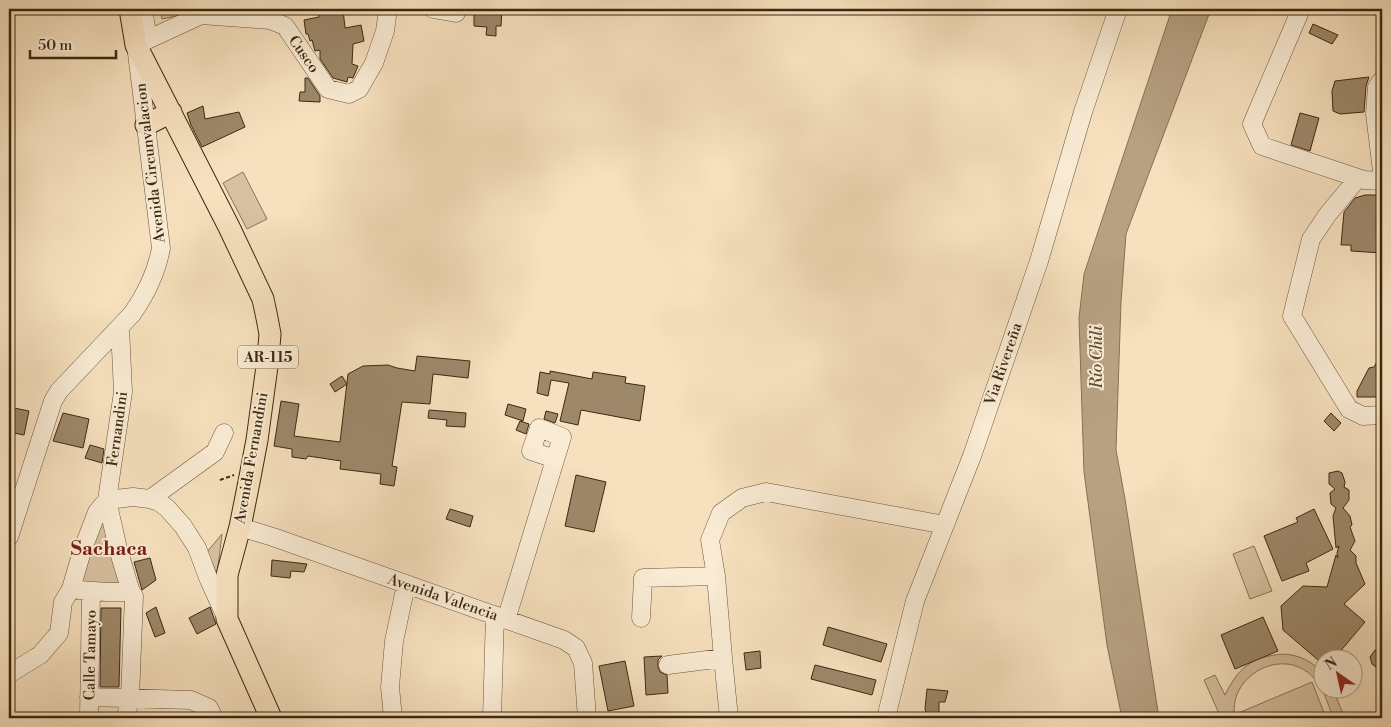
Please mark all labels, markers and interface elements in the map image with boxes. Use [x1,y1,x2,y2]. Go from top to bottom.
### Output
scale bar [30,28,116,60]
street label: Cusco [284,32,323,77]
text: 50 m [38,36,72,55]
street label: Avenida Circunvalacion [131,82,170,245]
street label: Via Rivereña [980,320,1027,409]
water label: Río Chili [1087,325,1107,390]
road number: AR-115 [238,346,298,368]
street label: Fernandini [103,390,132,468]
street label: Avenida Fernandini [230,391,272,526]
district label: Sachaca [71,537,148,562]
street label: Avenida Valencia [384,569,501,625]
street label: Calle Tamayo [80,609,101,701]
north arrow [1314,650,1364,700]
text: N [1322,653,1341,675]

